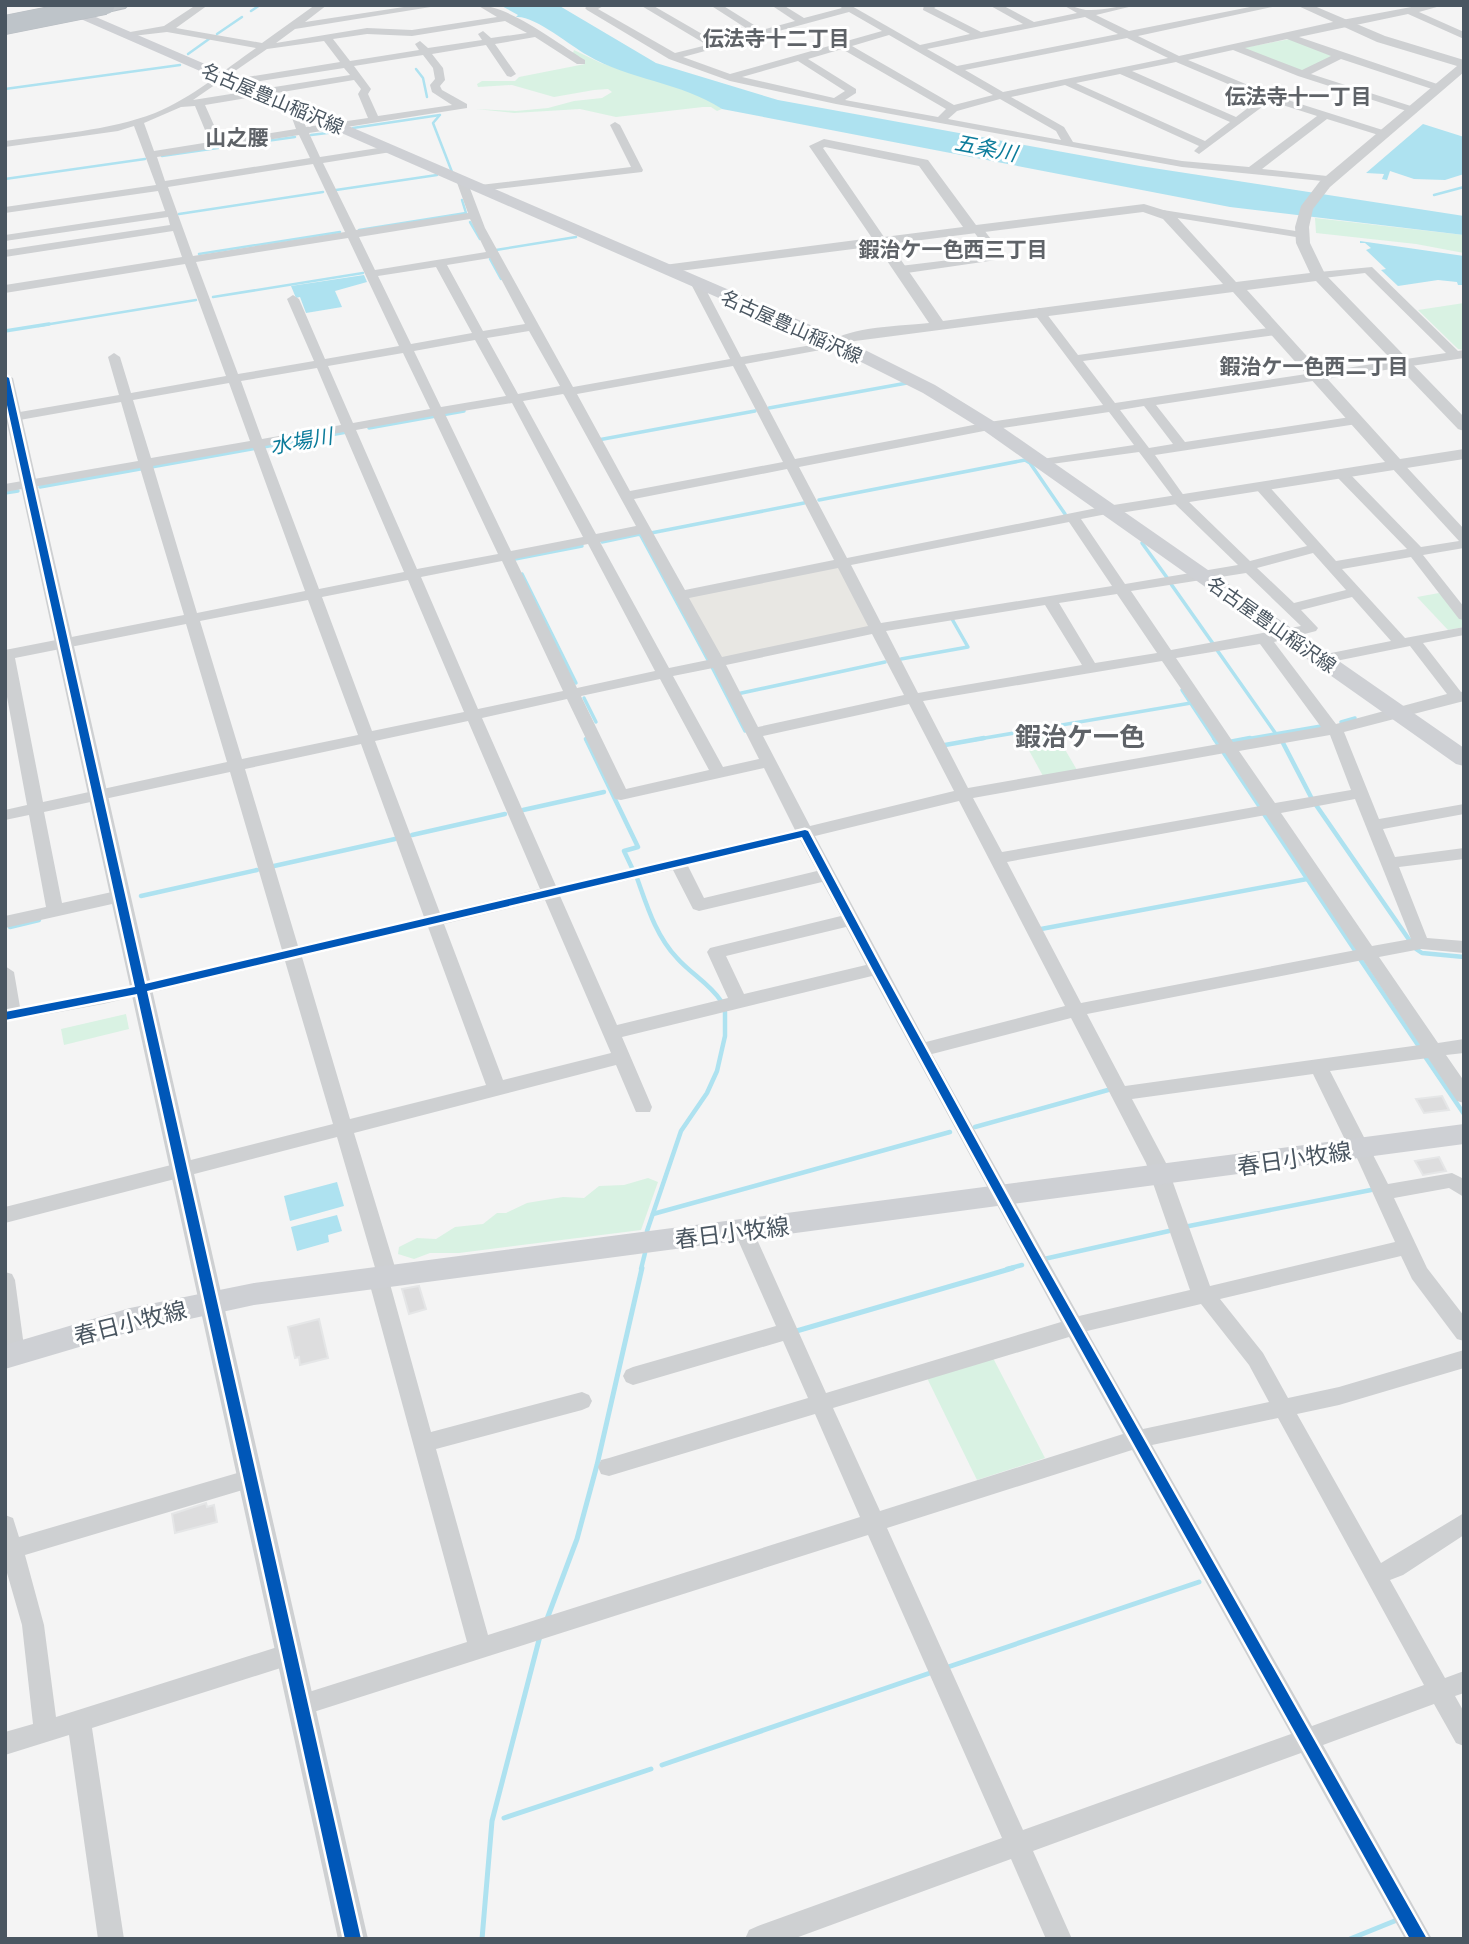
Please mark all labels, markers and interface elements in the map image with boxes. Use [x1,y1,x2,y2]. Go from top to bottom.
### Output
district label: 伝法寺十二丁目 [703,25,850,50]
street label: 名古屋豊山稲沢線 [199,58,347,138]
district label: 伝法寺十一丁目 [1225,83,1372,108]
district label: 山之腰 [206,124,269,149]
water label: 五条川 [953,129,1021,166]
district label: 鍜治ケ一色西三丁目 [859,236,1048,261]
street label: 名古屋豊山稲沢線 [718,285,866,367]
district label: 鍜治ケ一色西二丁目 [1220,353,1409,378]
water label: 水場川 [268,422,336,458]
street label: 名古屋豊山稲沢線 [1203,571,1341,677]
district label: 鍜治ケ一色 [1015,720,1145,751]
street label: 春日小牧線 [1235,1136,1353,1180]
street label: 春日小牧線 [673,1211,791,1253]
street label: 春日小牧線 [71,1295,189,1349]

